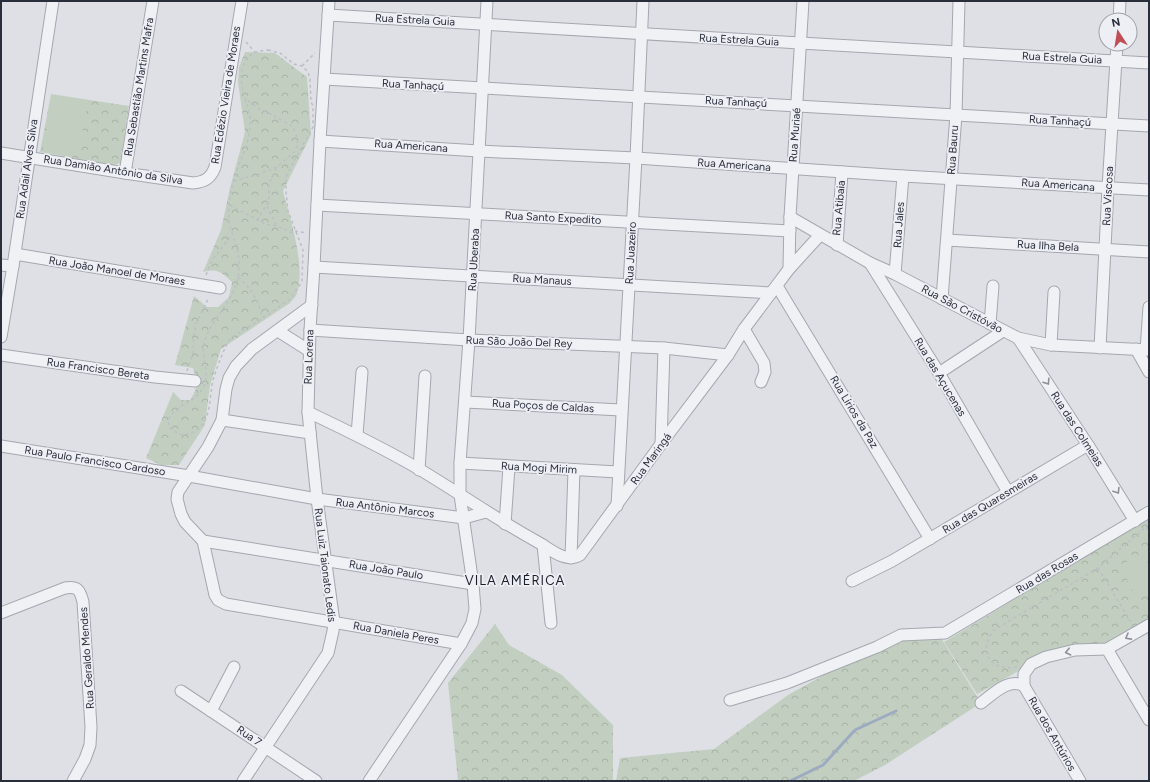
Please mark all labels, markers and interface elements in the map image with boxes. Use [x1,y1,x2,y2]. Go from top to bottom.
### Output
street label: Rua Estrela Guia [375,11,455,29]
north arrow [1098,12,1138,52]
text: N [1111,15,1122,30]
street label: Rua Sebastião Martins Mafra [122,17,156,157]
street label: Rua Edézio Vieira de Moraes [209,25,243,165]
street label: Rua Estrela Guia [699,31,779,49]
street label: Rua Estrela Guia [1022,49,1102,67]
street label: Rua Tanhaçú [382,77,444,93]
street label: Rua Tanhaçú [705,94,767,110]
street label: Rua Muriaé [787,107,803,163]
street label: Rua Tanhaçú [1029,113,1091,129]
street label: Rua Adail Alves Silva [14,118,40,220]
street label: Rua Bauru [945,125,961,175]
street label: Rua Americana [374,137,448,155]
street label: Rua Damião Antônio da Silva [42,153,184,187]
street label: Rua Americana [697,156,771,174]
street label: Rua Viscosa [1100,166,1116,226]
street label: Rua Americana [1021,176,1095,194]
street label: Rua Atibaia [830,180,848,236]
street label: Rua Jales [891,202,907,248]
street label: Rua Santo Expedito [504,209,602,227]
street label: Rua Juazeiro [623,221,639,285]
street label: Rua Uberaba [466,228,482,292]
street label: Rua Ilha Bela [1017,238,1079,254]
street label: Rua João Manoel de Moraes [48,254,186,288]
street label: Rua Manaus [512,272,572,288]
street label: Rua São Cristóvão [919,282,1005,336]
street label: Rua Lorena [302,329,316,385]
street label: Rua São João Del Rey [465,334,573,350]
street label: Rua das Açucenas [911,335,969,419]
street label: Rua Francisco Bereta [46,355,150,383]
street label: Rua Lírios da Paz [827,373,881,451]
one-way arrow [1042,377,1049,384]
street label: Rua das Colmeias [1048,389,1106,469]
street label: Rua Poços de Caldas [491,397,595,415]
street label: Rua Maringá [628,431,674,487]
street label: Rua Paulo Francisco Cardoso [24,443,166,479]
street label: Rua Mogi Mirim [501,460,577,476]
street label: Rua das Quaresmeiras [940,469,1040,537]
one-way arrow [1112,487,1119,494]
street label: Rua Antônio Marcos [335,495,435,521]
street label: Rua Luiz Taionato Ledis [312,507,338,623]
street label: Rua das Rosas [1013,549,1081,597]
street label: Rua João Paulo [348,558,424,582]
district label: VILA AMÉRICA [465,573,565,588]
street label: Rua Geraldo Mendes [77,607,97,709]
street label: Rua Daniela Peres [352,619,440,647]
one-way arrow [1125,632,1132,639]
one-way arrow [1065,647,1071,655]
street label: Rua dos Antúrios [1025,695,1079,773]
street label: Rua 7 [234,723,264,749]

